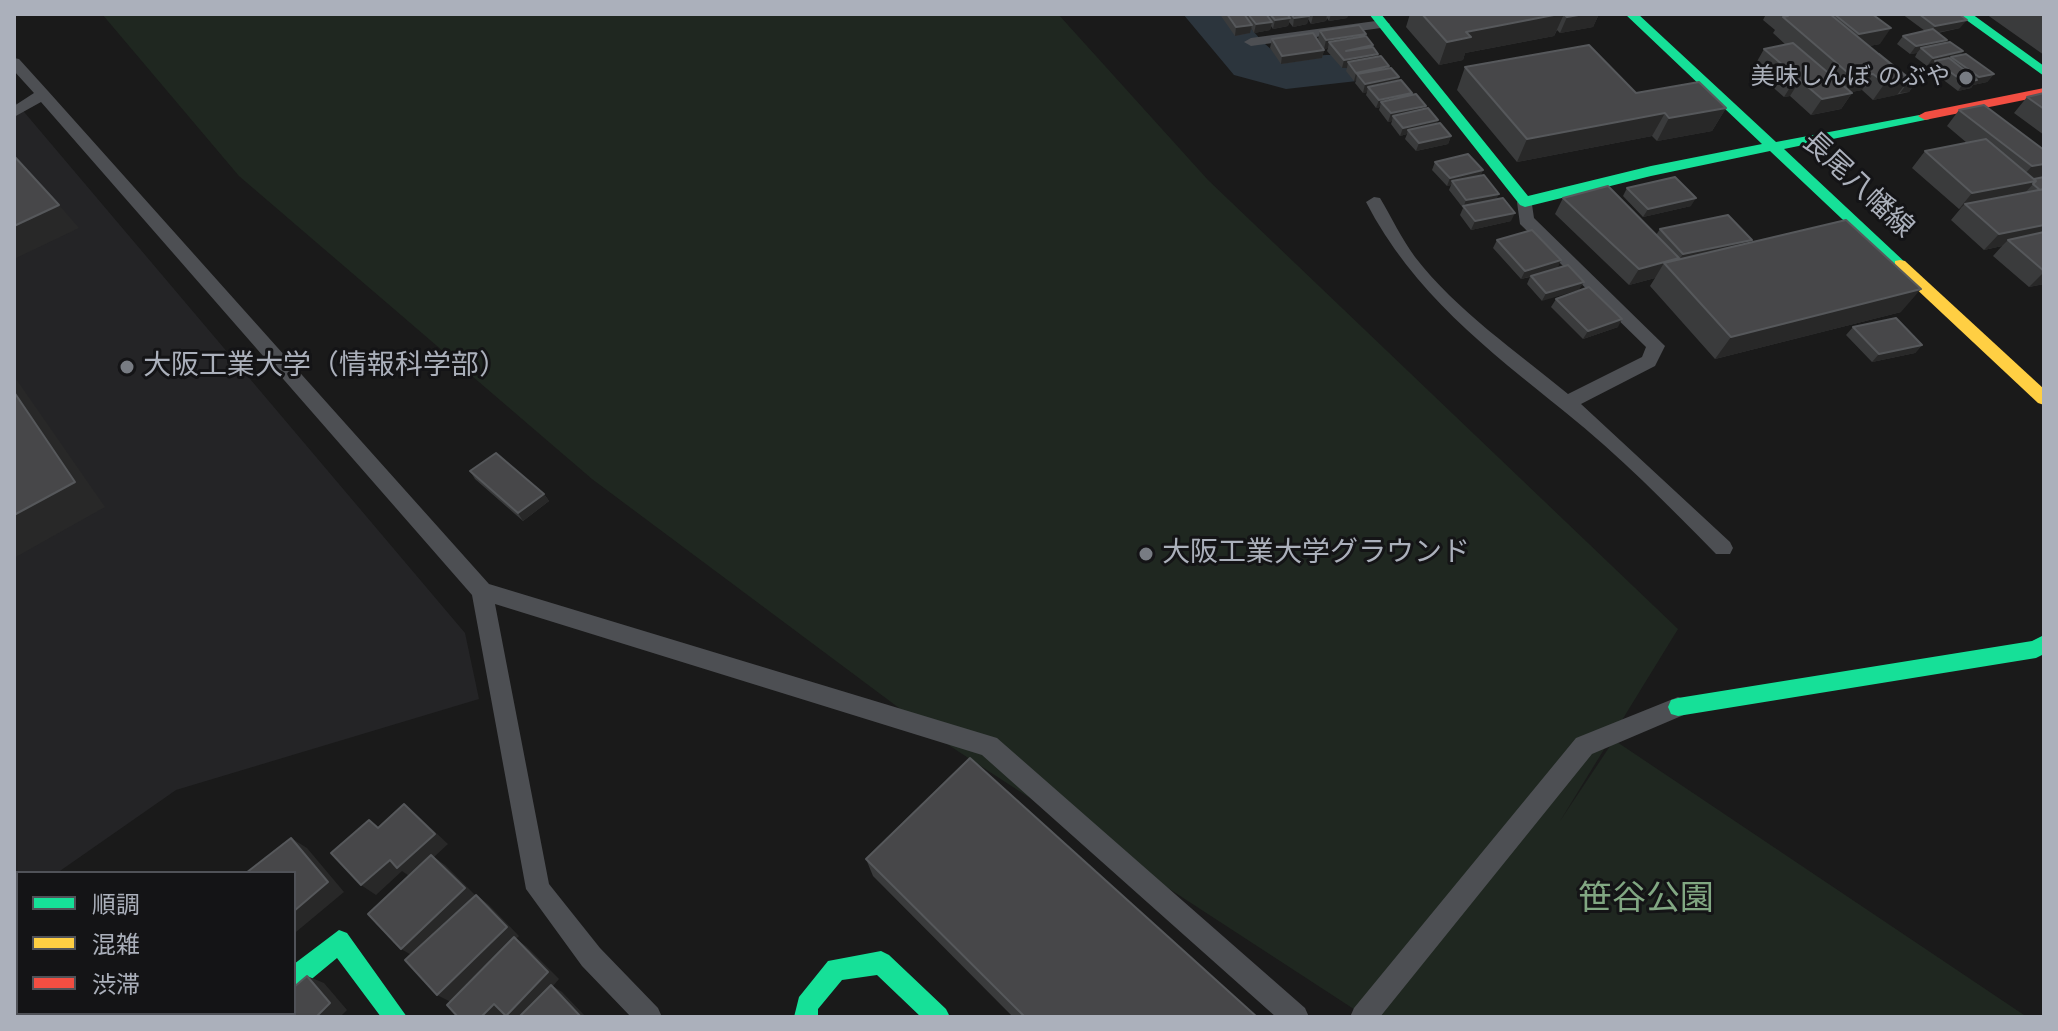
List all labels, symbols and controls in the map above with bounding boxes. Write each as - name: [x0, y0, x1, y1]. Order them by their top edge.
- place label: 美味しんぼ のぶや: [1751, 64, 1950, 92]
- marker: 美味しんぼ のぶや: [1957, 69, 1975, 87]
- street label: 長尾八幡線: [1794, 126, 1920, 246]
- place label: 大阪工業大学（情報科学部）: [143, 350, 507, 384]
- marker: 大阪工業大学（情報科学部）: [118, 358, 136, 376]
- place label: 大阪工業大学グラウンド: [1162, 537, 1470, 571]
- marker: 大阪工業大学グラウンド: [1137, 545, 1155, 563]
- legend: [16, 871, 296, 1015]
- park label: 笹谷公園: [1578, 881, 1714, 921]
- text: 順調: [92, 887, 140, 922]
- text: 混雑: [92, 927, 140, 962]
- text: 渋滞: [92, 967, 140, 1002]

